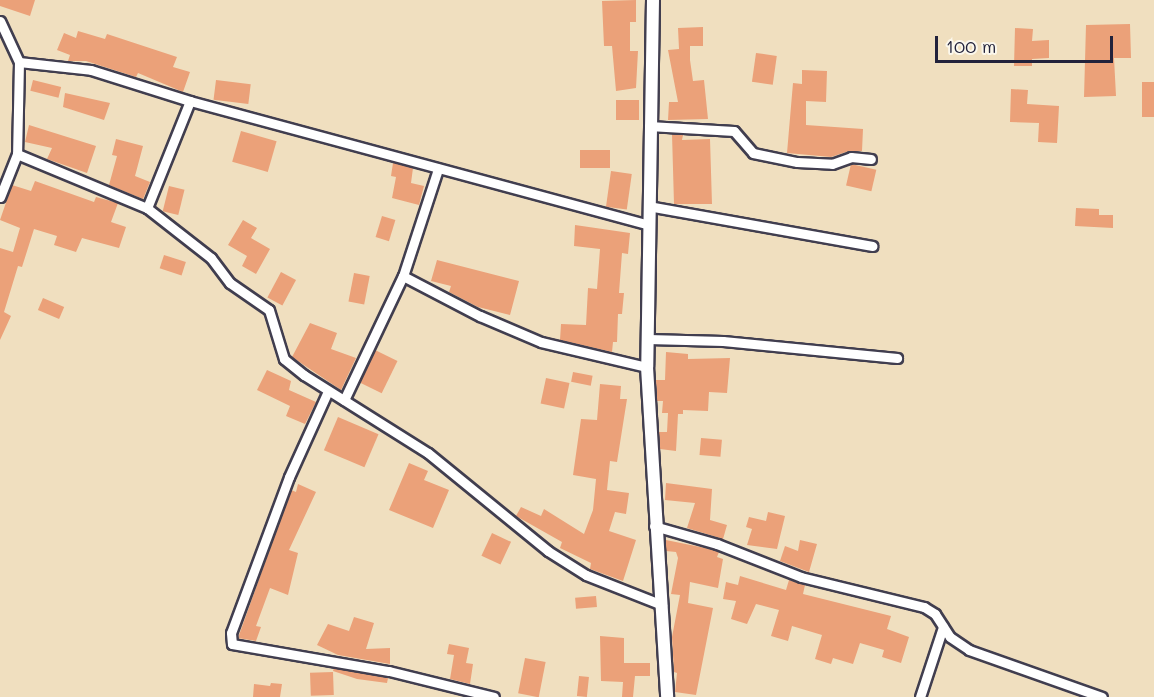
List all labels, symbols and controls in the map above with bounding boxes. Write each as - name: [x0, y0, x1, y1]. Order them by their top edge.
- scale bar: [938, 24, 1116, 62]
- text: 100 m: [946, 34, 996, 58]

